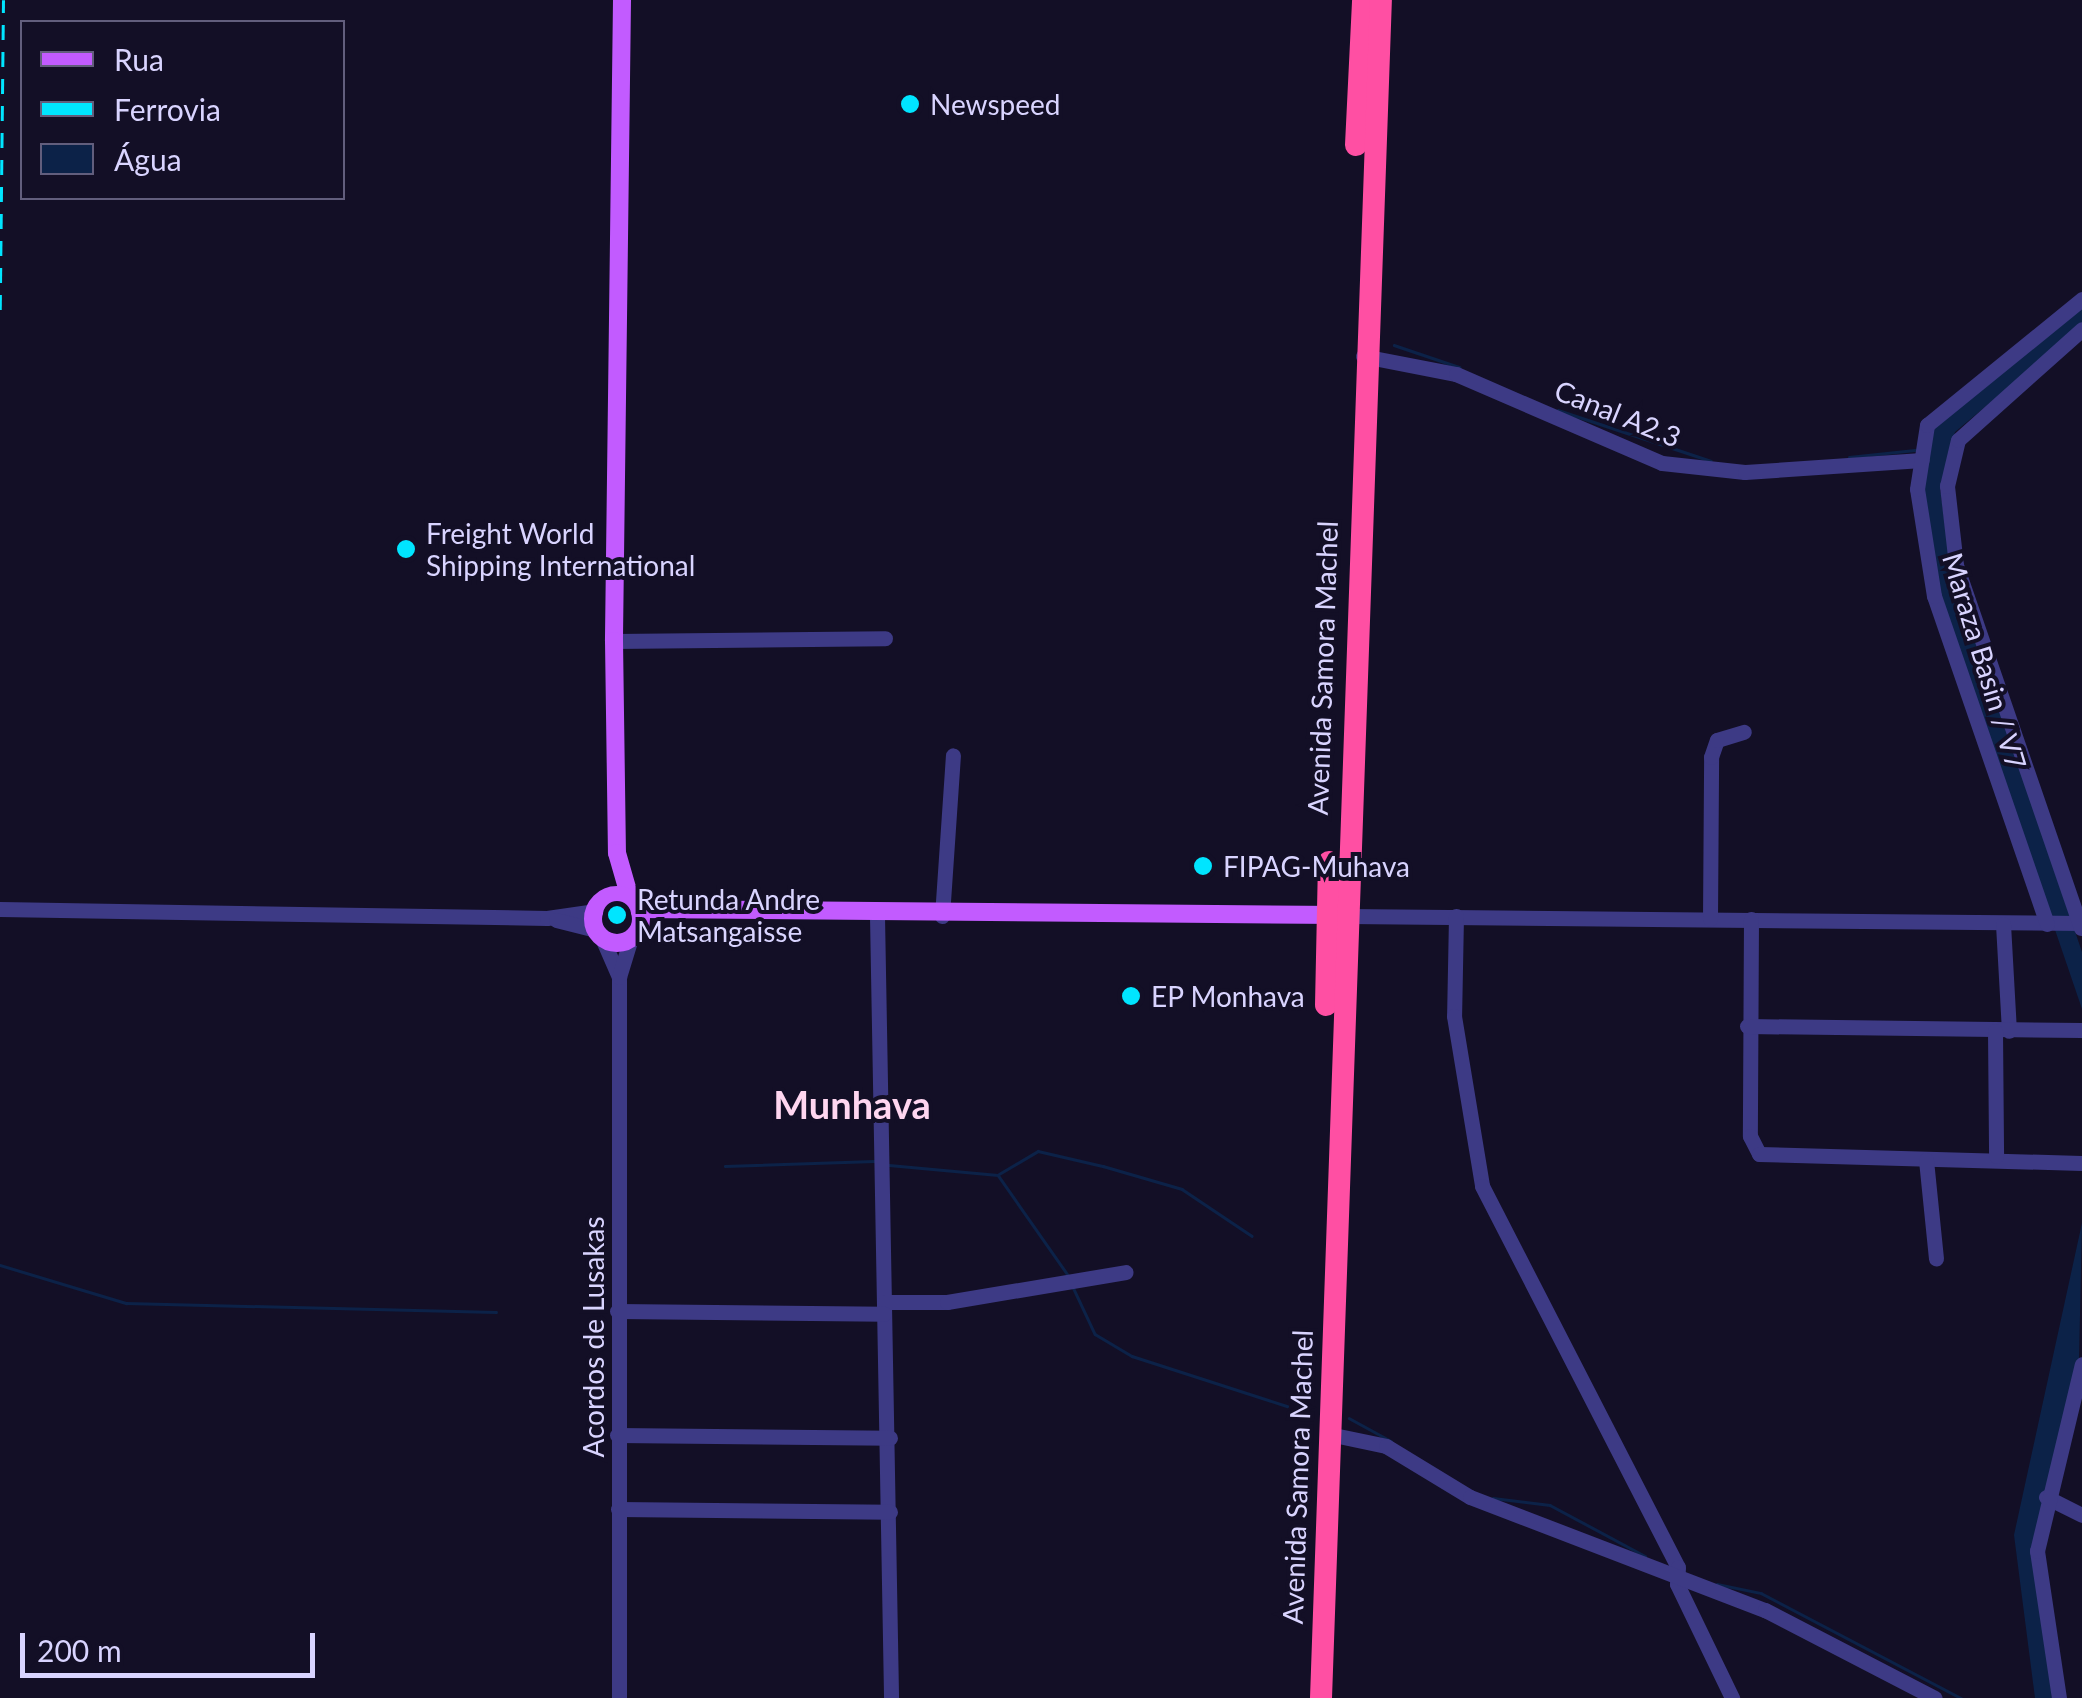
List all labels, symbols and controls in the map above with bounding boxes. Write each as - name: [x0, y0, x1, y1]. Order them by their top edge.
- legend: [20, 20, 345, 200]
- text: Rua: [114, 41, 164, 77]
- place label: Newspeed: [930, 87, 1061, 121]
- text: Ferrovia: [114, 91, 221, 127]
- marker: Newspeed: [899, 93, 921, 115]
- text: Água: [114, 141, 182, 177]
- street label: Canal A2.3: [1550, 372, 1686, 454]
- place label: Freight World Shipping International: [426, 516, 695, 582]
- street label: Avenida Samora Machel: [1300, 520, 1344, 816]
- marker: Freight World Shipping International: [395, 538, 417, 560]
- street label: Maraza Basin / V7: [1936, 548, 2034, 774]
- place label: FIPAG-Muhava: [1223, 849, 1410, 883]
- marker: FIPAG-Muhava: [1192, 855, 1214, 877]
- place label: Retunda Andre Matsangaisse: [637, 882, 821, 948]
- marker: Retunda Andre Matsangaisse: [606, 904, 628, 926]
- place label: EP Monhava: [1151, 979, 1306, 1013]
- marker: EP Monhava: [1120, 985, 1142, 1007]
- district label: Munhava: [773, 1082, 931, 1128]
- street label: Acordos de Lusakas: [576, 1216, 610, 1458]
- street label: Avenida Samora Machel: [1275, 1329, 1319, 1625]
- scale bar: [25, 1613, 320, 1675]
- text: 200 m: [37, 1632, 122, 1668]

